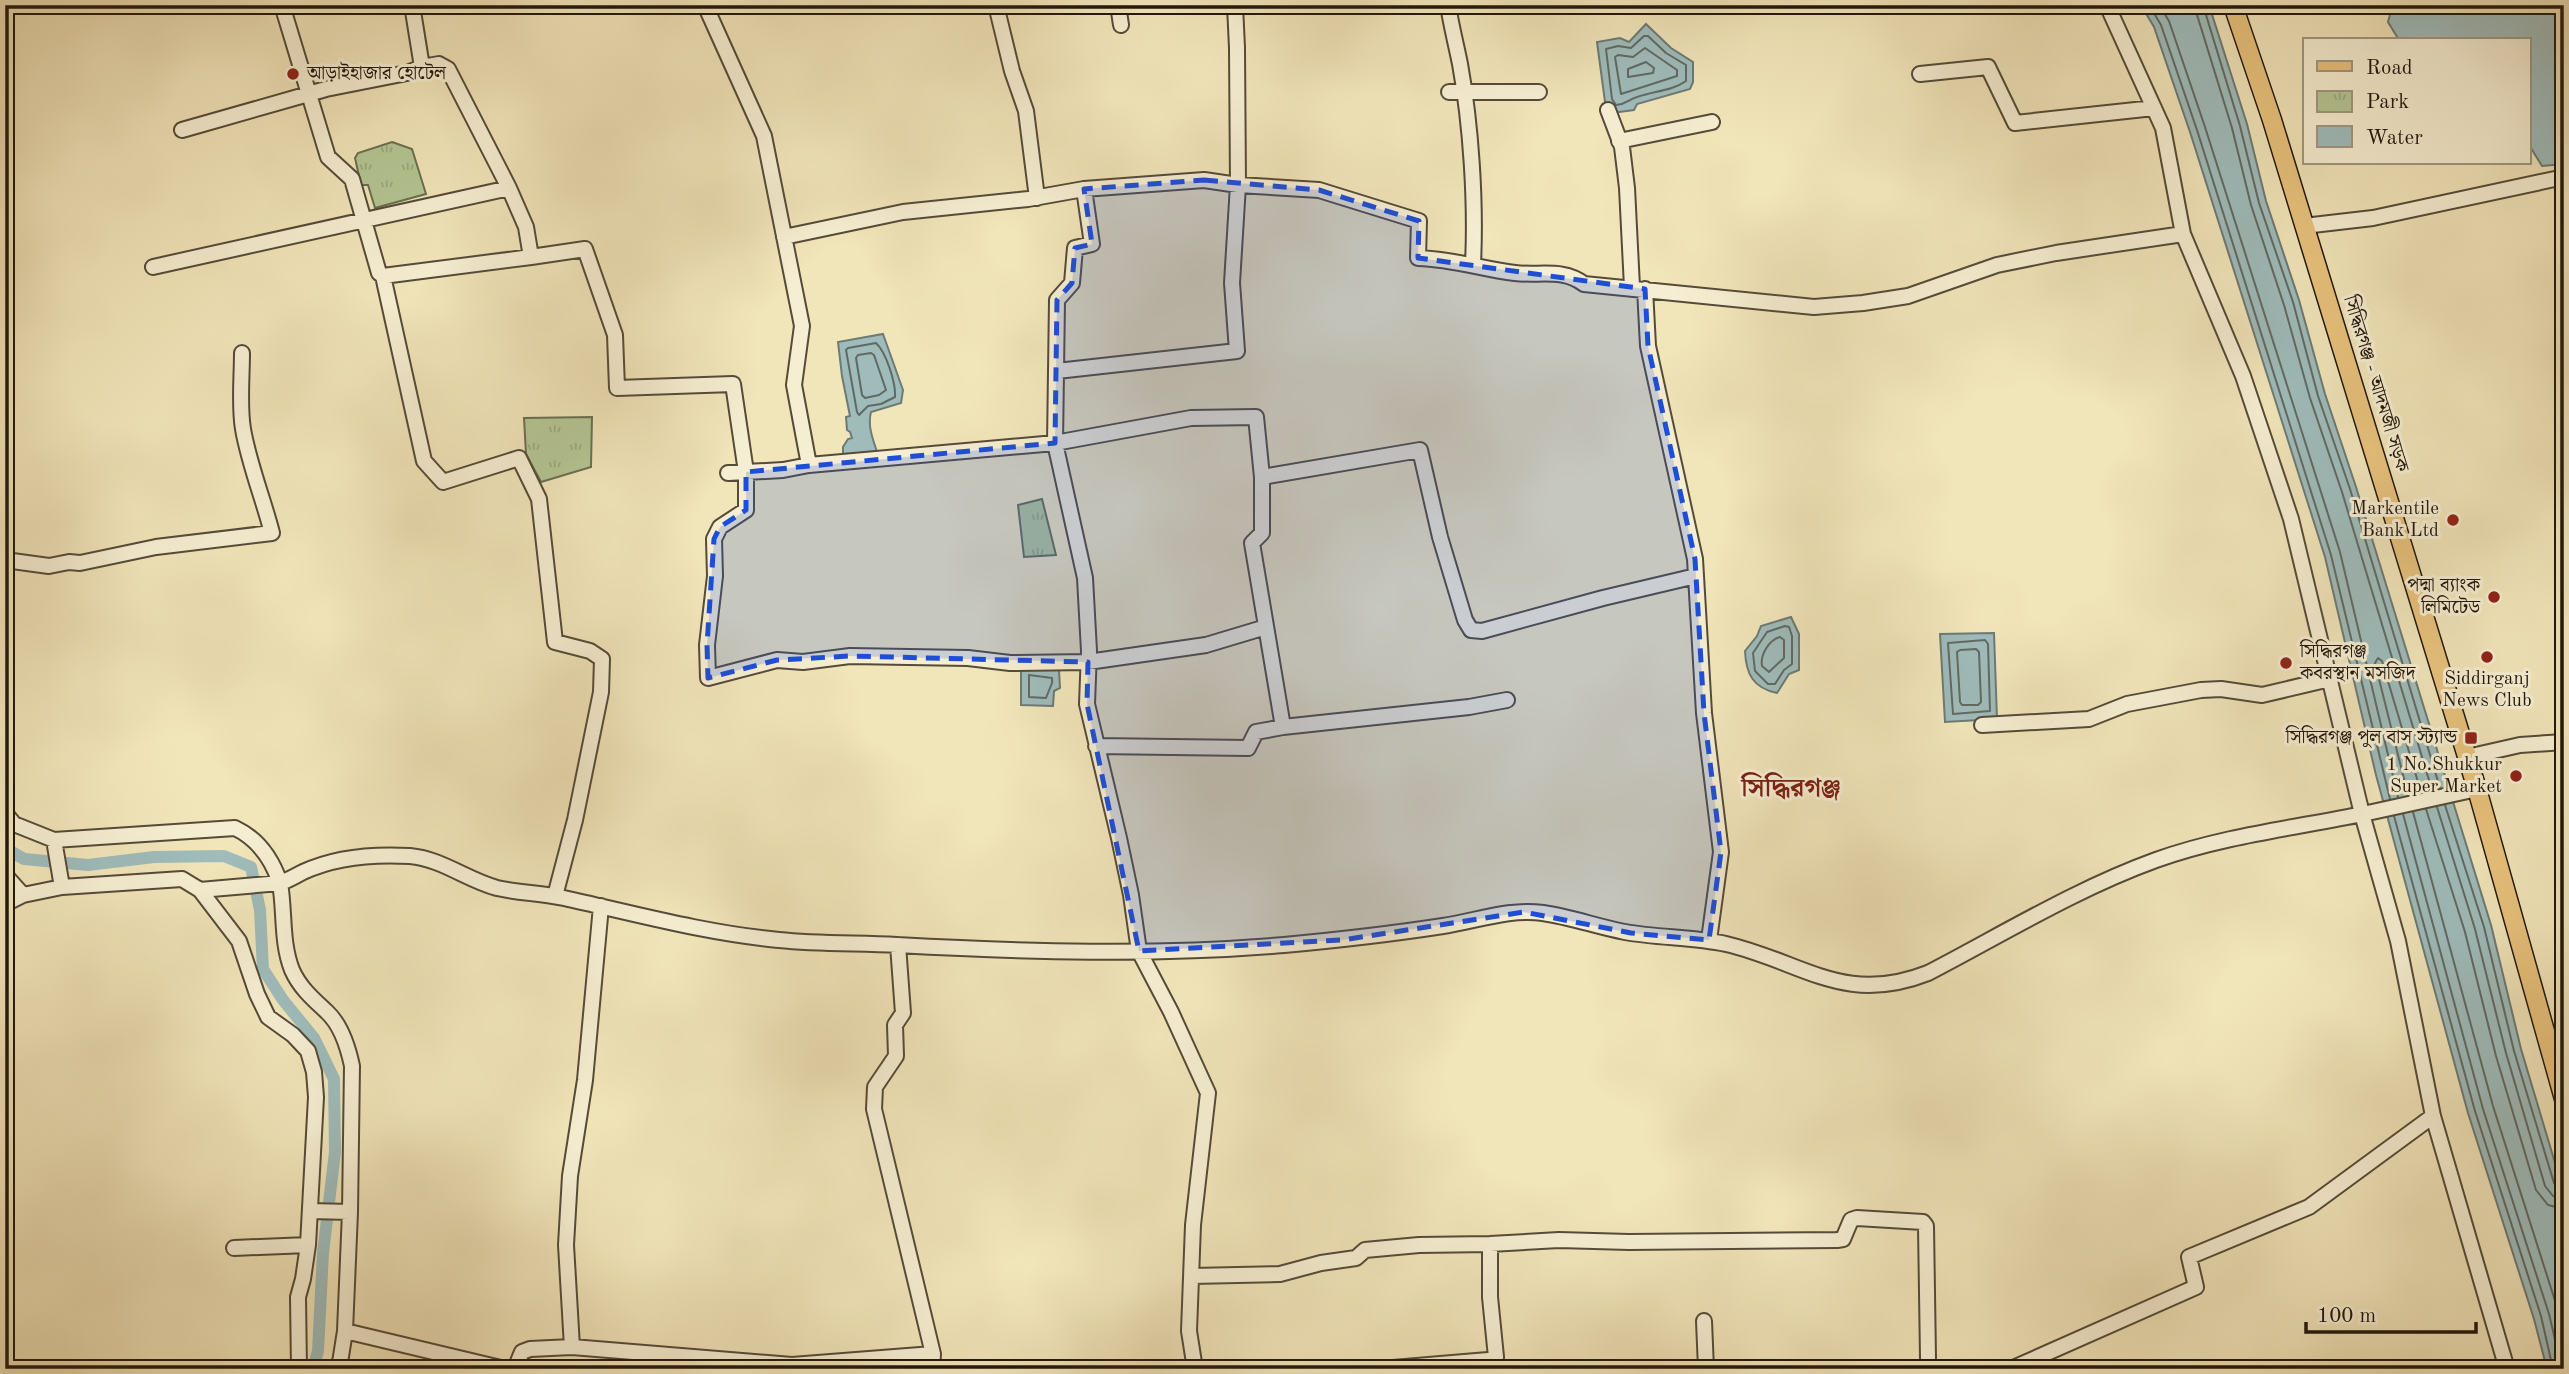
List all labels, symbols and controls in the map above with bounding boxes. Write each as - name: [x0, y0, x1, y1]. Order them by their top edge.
- legend: [2303, 38, 2530, 164]
- text: Road: [2366, 58, 2413, 79]
- place label: আড়াইহাজার হোটেল: [306, 61, 447, 84]
- marker: আড়াইহাজার হোটেল: [285, 66, 301, 82]
- text: Park: [2366, 92, 2409, 113]
- text: Water: [2366, 128, 2423, 149]
- street label: সিদ্ধিরগঞ্জ - আদমজী সড়ক: [2339, 292, 2415, 475]
- place label: Markentile Bank Ltd: [2351, 500, 2439, 541]
- marker: Markentile Bank Ltd: [2445, 512, 2461, 528]
- place label: পদ্মা ব্যাংক লিমিটেড: [2407, 577, 2481, 618]
- marker: পদ্মা ব্যাংক লিমিটেড: [2486, 589, 2502, 605]
- place label: সিদ্ধিরগঞ্জ কবরস্থান মসজিদ: [2299, 639, 2417, 684]
- marker: Siddirganj News Club: [2479, 649, 2495, 665]
- marker: সিদ্ধিরগঞ্জ কবরস্থান মসজিদ: [2278, 655, 2294, 671]
- place label: Siddirganj News Club: [2442, 670, 2532, 711]
- place label: সিদ্ধিরগঞ্জ পুল বাস স্ট্যান্ড: [2285, 725, 2458, 748]
- marker: সিদ্ধিরগঞ্জ পুল বাস স্ট্যান্ড: [2463, 730, 2479, 746]
- place label: 1 No.Shukkur Super Market: [2386, 756, 2502, 797]
- marker: 1 No.Shukkur Super Market: [2508, 768, 2524, 784]
- district label: সিদ্ধিরগঞ্জ: [1740, 772, 1841, 802]
- scale bar: [2306, 1290, 2476, 1334]
- text: 100 m: [2317, 1306, 2376, 1327]

